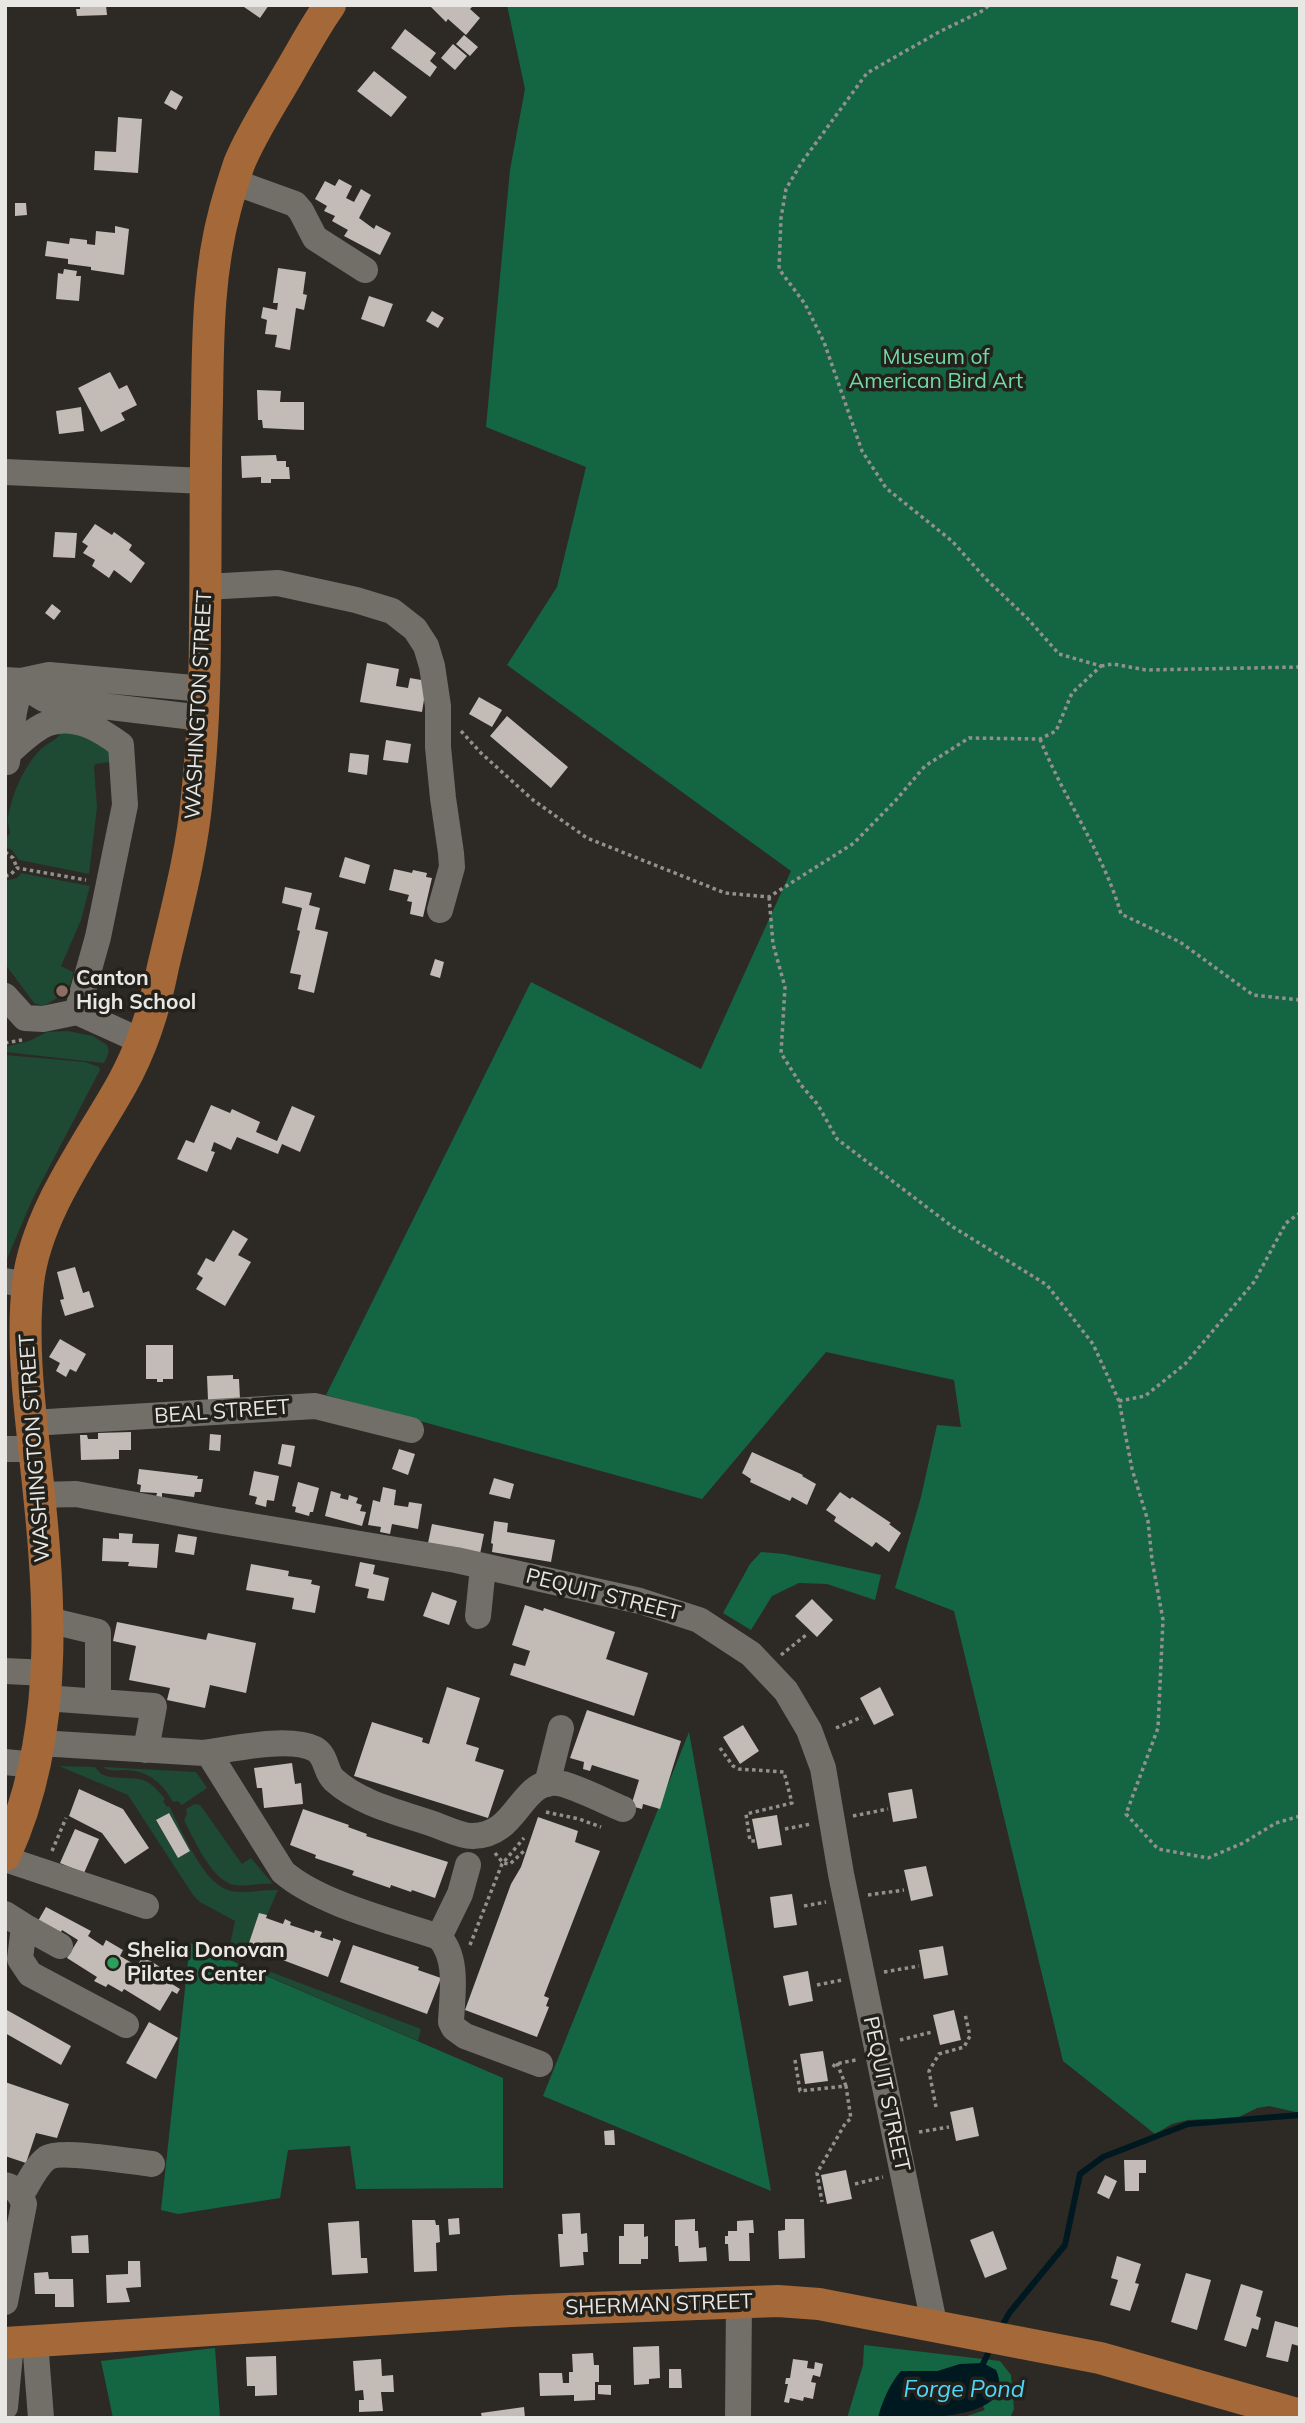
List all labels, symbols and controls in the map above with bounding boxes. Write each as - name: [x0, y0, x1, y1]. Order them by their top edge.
- park label: Museum of American Bird Art: [849, 345, 1023, 395]
- street label: WASHINGTON STREET: [180, 590, 218, 820]
- place label: Canton High School: [76, 966, 196, 1016]
- marker: Canton High School: [54, 983, 70, 999]
- street label: WASHINGTON STREET: [14, 1333, 56, 1563]
- street label: BEAL STREET: [153, 1395, 291, 1429]
- street label: PEQUIT STREET: [523, 1564, 683, 1626]
- place label: Shelia Donovan Pilates Center: [127, 1938, 285, 1988]
- marker: Shelia Donovan Pilates Center: [105, 1955, 121, 1971]
- street label: PEQUIT STREET: [857, 2014, 915, 2174]
- street label: SHERMAN STREET: [565, 2289, 753, 2321]
- water label: Forge Pond: [903, 2376, 1025, 2404]

